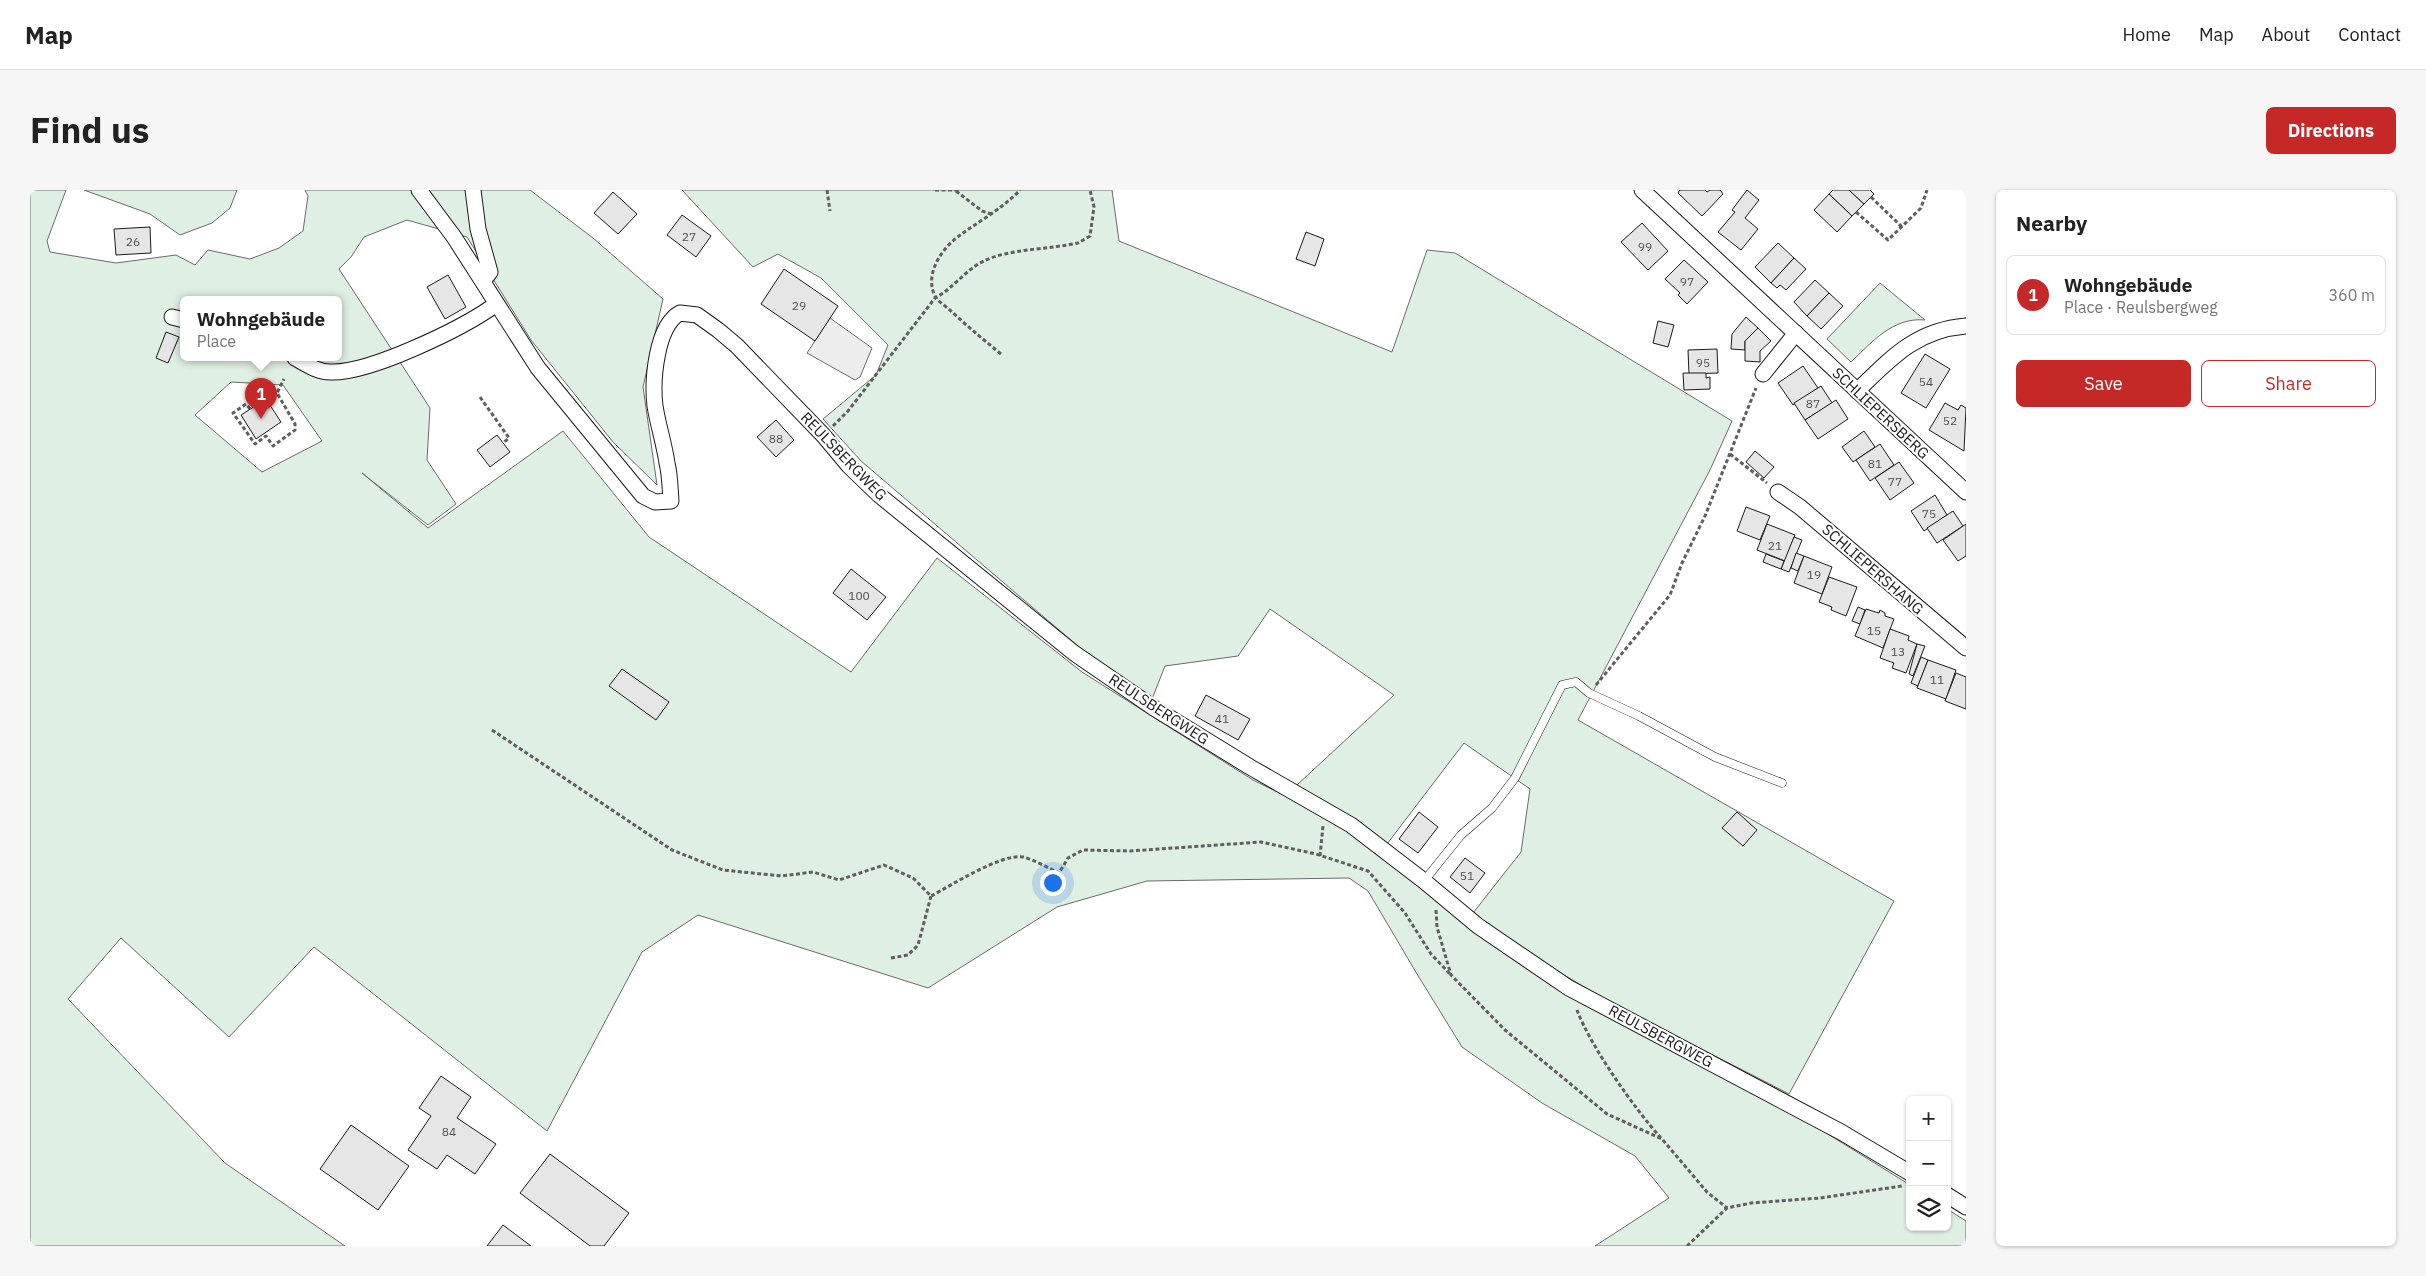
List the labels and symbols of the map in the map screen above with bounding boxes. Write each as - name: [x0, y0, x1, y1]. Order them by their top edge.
- house number: 27: [682, 229, 696, 244]
- house number: 26: [126, 234, 140, 249]
- house number: 99: [1638, 239, 1652, 254]
- house number: 97: [1680, 274, 1694, 289]
- house number: 29: [792, 298, 806, 313]
- house number: 95: [1696, 355, 1710, 370]
- street label: SCHLIEPERSBERG: [1829, 363, 1933, 463]
- house number: 54: [1919, 374, 1933, 389]
- pin: 1: [245, 378, 277, 419]
- house number: 87: [1806, 396, 1820, 411]
- street label: REULSBERGWEG: [797, 408, 891, 504]
- house number: 52: [1943, 413, 1957, 428]
- house number: 88: [769, 431, 783, 446]
- house number: 81: [1868, 456, 1882, 471]
- house number: 77: [1888, 474, 1902, 489]
- house number: 75: [1922, 506, 1936, 521]
- street label: SCHLIEPERSHANG: [1818, 520, 1928, 618]
- house number: 21: [1768, 538, 1782, 553]
- house number: 19: [1807, 567, 1821, 582]
- house number: 100: [848, 588, 870, 603]
- house number: 15: [1867, 623, 1881, 638]
- house number: 13: [1891, 644, 1905, 659]
- street label: REULSBERGWEG: [1105, 670, 1213, 748]
- house number: 11: [1930, 672, 1944, 687]
- house number: 41: [1215, 711, 1229, 726]
- house number: 51: [1460, 868, 1474, 883]
- your location: [1040, 870, 1066, 896]
- street label: REULSBERGWEG: [1605, 1000, 1717, 1072]
- house number: 84: [442, 1124, 456, 1139]

